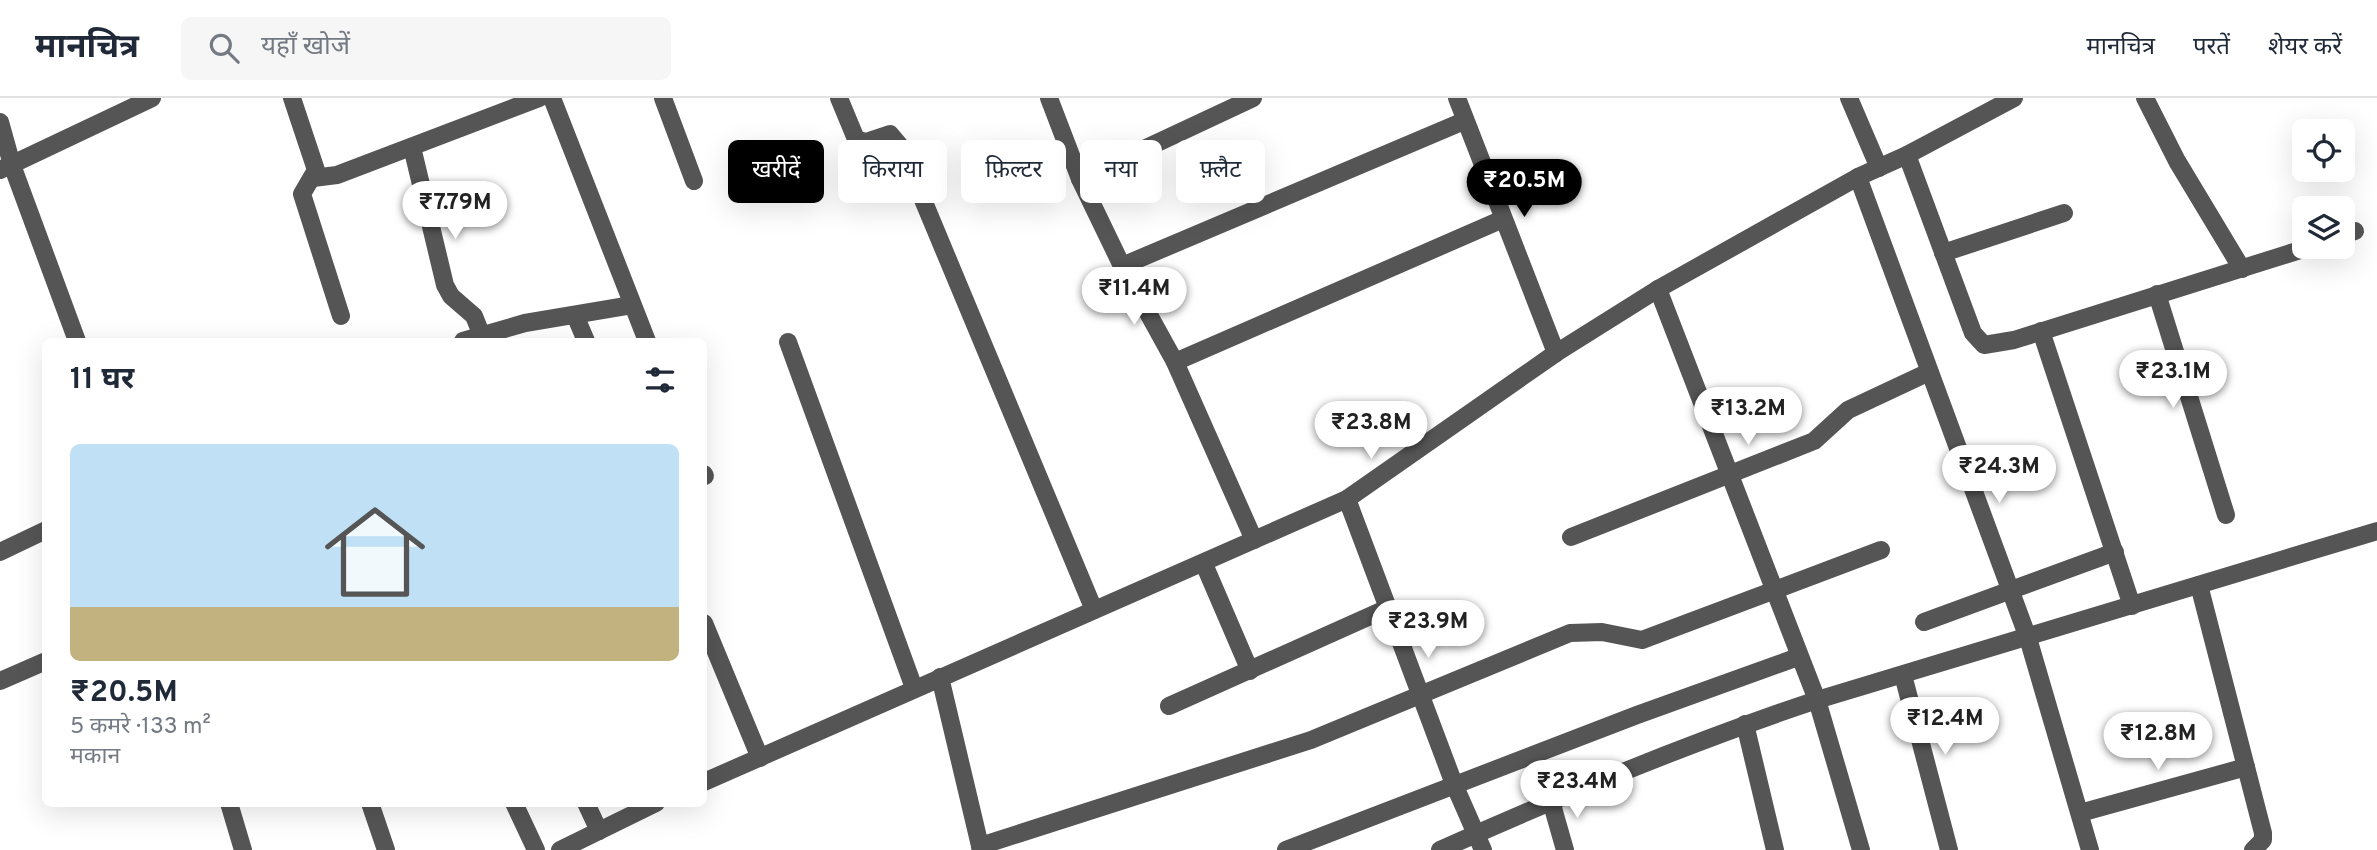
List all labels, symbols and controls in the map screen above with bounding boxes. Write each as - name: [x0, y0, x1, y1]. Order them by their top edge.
- search box: [181, 17, 671, 80]
- text: मानचित्र: [35, 28, 139, 70]
- icon: search: [205, 29, 243, 67]
- text: यहाँ खोजें: [261, 31, 350, 64]
- text: मानचित्र: [2086, 33, 2155, 63]
- text: परतें: [2193, 33, 2230, 63]
- text: शेयर करें: [2268, 33, 2342, 63]
- map controls: [2292, 119, 2355, 259]
- button: locate: [2292, 119, 2355, 182]
- chip: खरीदें: [728, 140, 824, 203]
- chip: किराया: [838, 140, 947, 203]
- chip: फ़िल्टर: [961, 140, 1066, 203]
- chip: नया: [1080, 140, 1162, 203]
- chip: फ़्लैट: [1176, 140, 1265, 203]
- pin: ₹20.5M: [1467, 159, 1581, 219]
- text: ₹20.5M: [1483, 167, 1565, 196]
- pin: ₹7.79M: [398, 181, 512, 241]
- text: ₹7.79M: [418, 189, 492, 218]
- button: layers: [2292, 196, 2355, 259]
- pin: ₹11.4M: [1077, 268, 1191, 327]
- text: ₹11.4M: [1098, 275, 1170, 304]
- pin: ₹23.1M: [2116, 350, 2230, 410]
- text: ₹23.1M: [2135, 358, 2211, 387]
- icon: filters: [641, 361, 679, 399]
- text: 11 घर: [70, 362, 134, 399]
- pin: ₹13.2M: [1691, 388, 1805, 447]
- text: ₹13.2M: [1710, 395, 1786, 424]
- pin: ₹23.8M: [1314, 402, 1428, 461]
- text: ₹23.8M: [1330, 409, 1412, 438]
- pin: ₹24.3M: [1942, 446, 2056, 505]
- text: ₹24.3M: [1958, 453, 2040, 482]
- icon: home: [312, 489, 438, 615]
- pin: ₹23.9M: [1371, 601, 1485, 660]
- text: ₹23.9M: [1388, 608, 1468, 637]
- text: ₹20.5M: [70, 675, 178, 712]
- pin: ₹12.4M: [1888, 698, 2002, 757]
- text: ₹12.4M: [1906, 705, 1984, 734]
- pin: ₹12.8M: [2101, 712, 2215, 772]
- text: 5 कमरे · 133 m²: [70, 713, 211, 742]
- text: ₹12.8M: [2120, 720, 2196, 749]
- text: मकान: [70, 743, 120, 772]
- pin: ₹23.4M: [1520, 760, 1634, 820]
- text: ₹23.4M: [1536, 768, 1618, 797]

